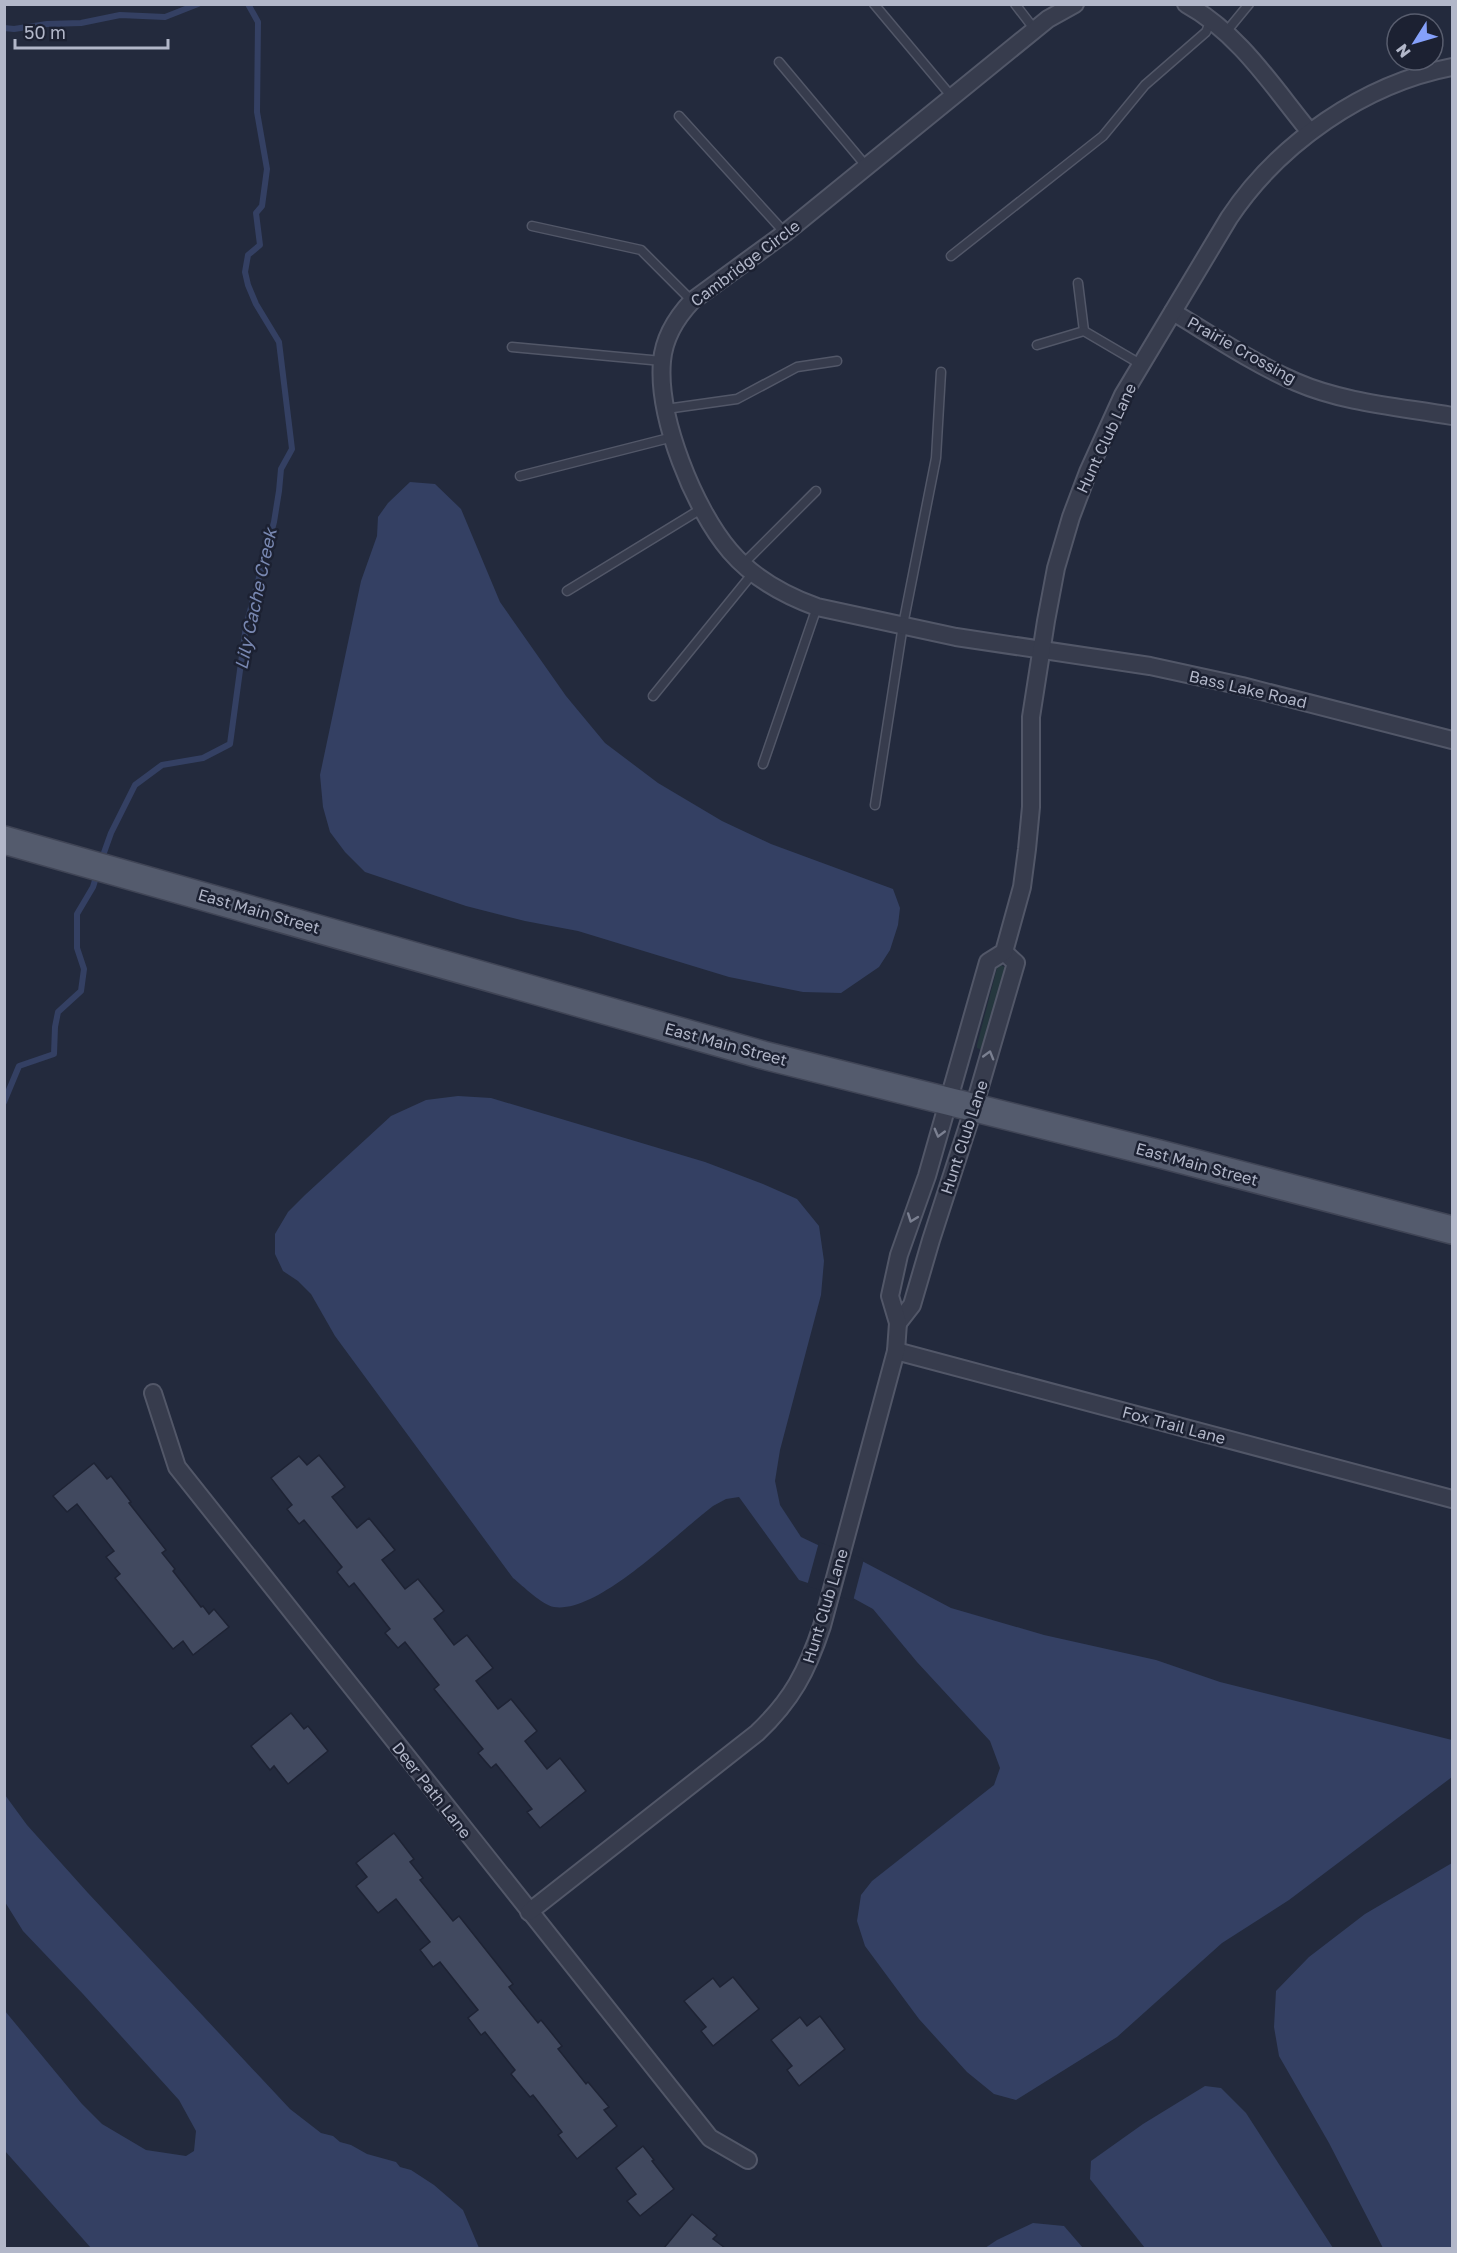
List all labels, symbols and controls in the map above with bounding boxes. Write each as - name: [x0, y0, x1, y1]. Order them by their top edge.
- scale bar: [15, 12, 168, 50]
- north arrow: [1385, 12, 1445, 72]
- text: 50 m: [24, 21, 66, 43]
- text: N: [1391, 40, 1415, 62]
- street label: Cambridge Circle: [686, 215, 804, 311]
- street label: Prairie Crossing: [1184, 312, 1300, 388]
- street label: Hunt Club Lane: [1072, 380, 1140, 496]
- water label: Lily Cache Creek: [229, 525, 281, 671]
- street label: Bass Lake Road: [1187, 666, 1309, 712]
- street label: East Main Street: [196, 884, 322, 938]
- street label: East Main Street: [663, 1018, 789, 1070]
- one-way arrow: [982, 1050, 994, 1061]
- street label: Hunt Club Lane: [936, 1077, 992, 1197]
- one-way arrow: [933, 1128, 946, 1138]
- street label: East Main Street: [1134, 1138, 1260, 1190]
- one-way arrow: [907, 1212, 920, 1223]
- street label: Fox Trail Lane: [1120, 1402, 1228, 1448]
- street label: Hunt Club Lane: [798, 1546, 852, 1666]
- street label: Deer Path Lane: [388, 1738, 476, 1842]

